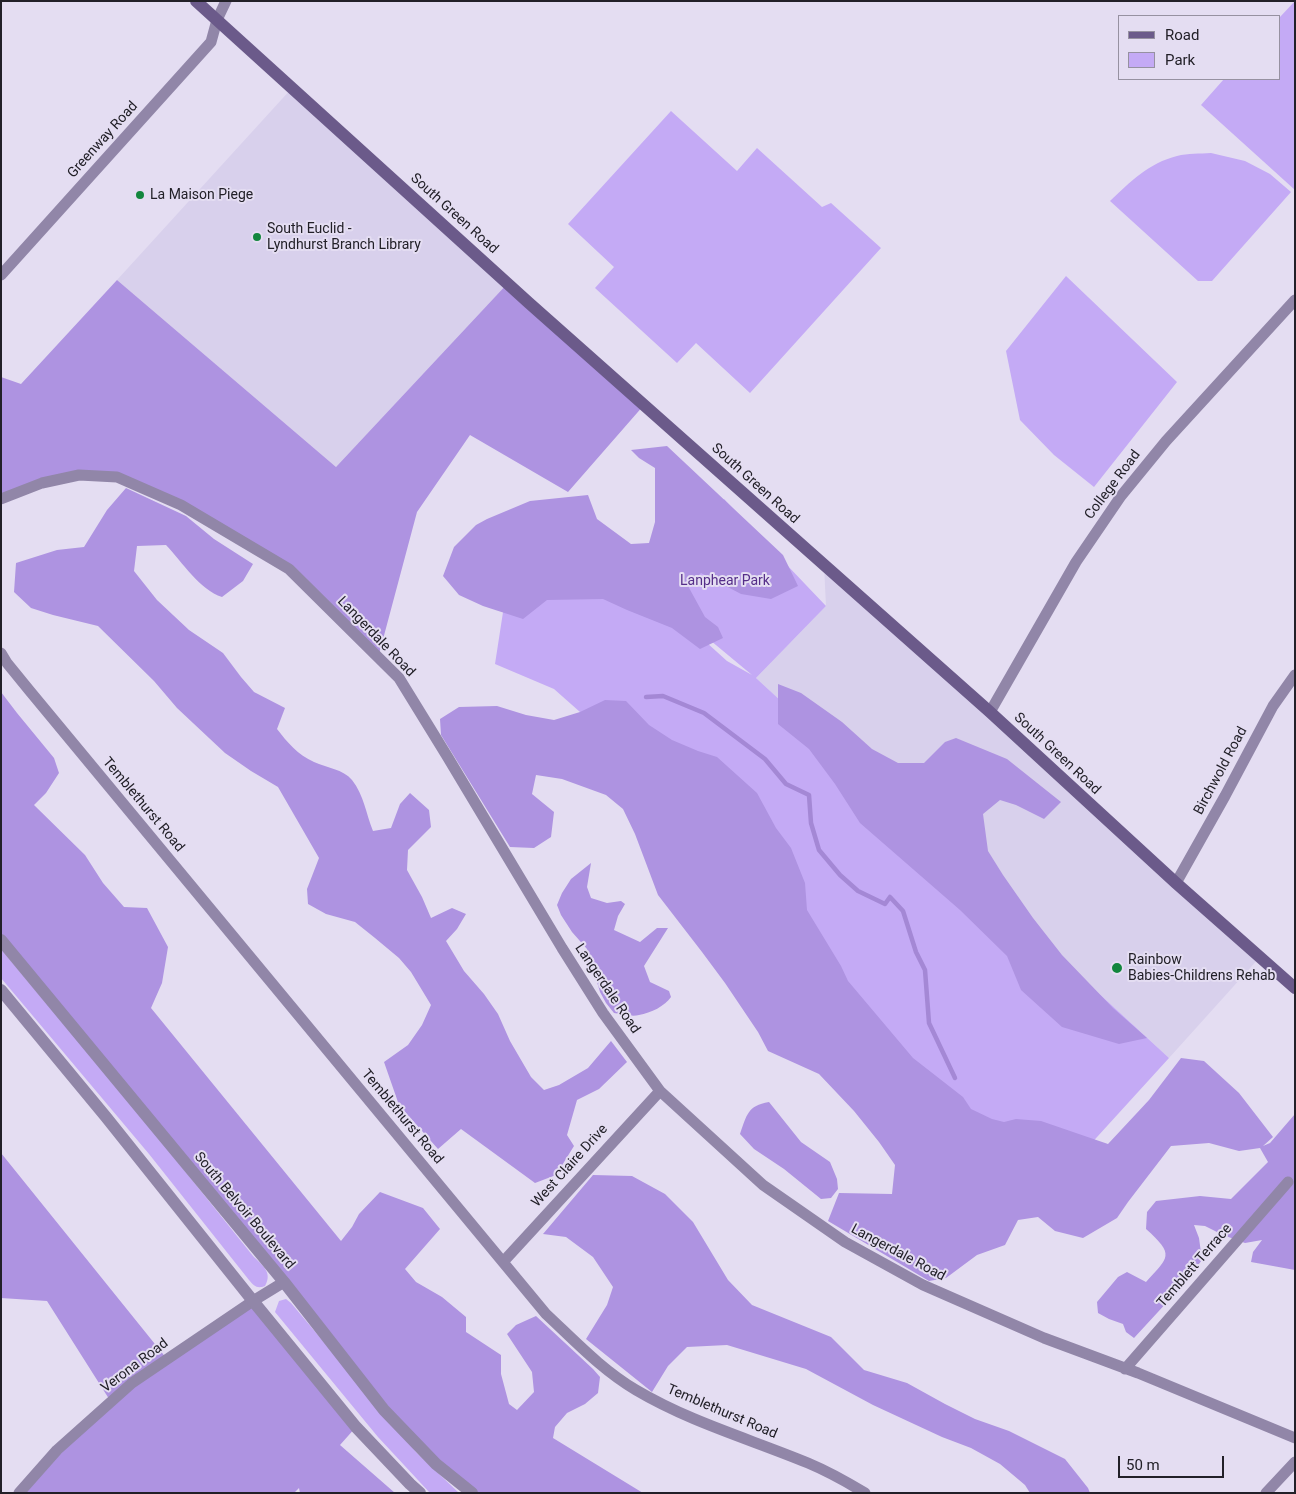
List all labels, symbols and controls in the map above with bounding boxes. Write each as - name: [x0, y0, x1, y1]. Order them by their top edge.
- legend: [1118, 15, 1281, 80]
- text: Road: [1165, 26, 1199, 44]
- text: Park: [1165, 51, 1195, 69]
- street label: Greenway Road: [64, 98, 142, 182]
- street label: South Green Road: [407, 170, 501, 258]
- place label: La Maison Piege: [150, 187, 253, 203]
- marker: La Maison Piege: [134, 189, 146, 201]
- place label: South Euclid - Lyndhurst Branch Library: [267, 221, 421, 253]
- marker: South Euclid - Lyndhurst Branch Library: [251, 231, 263, 243]
- street label: South Green Road: [708, 440, 802, 528]
- street label: College Road: [1082, 447, 1144, 523]
- park label: Lanphear Park: [680, 573, 770, 589]
- street label: Langerdale Road: [334, 594, 418, 680]
- street label: South Green Road: [1010, 710, 1104, 798]
- street label: Birchwold Road: [1191, 724, 1251, 818]
- street label: Temblethurst Road: [99, 754, 187, 856]
- street label: Langerdale Road: [571, 941, 643, 1037]
- place label: Rainbow Babies-Childrens Rehab: [1128, 952, 1275, 984]
- marker: Rainbow Babies-Childrens Rehab: [1110, 961, 1124, 975]
- street label: Temblethurst Road: [358, 1066, 446, 1168]
- street label: West Claire Drive: [528, 1121, 612, 1211]
- street label: South Belvoir Boulevard: [190, 1149, 298, 1273]
- street label: Langerdale Road: [848, 1221, 948, 1285]
- street label: Temblett Terrace: [1154, 1221, 1236, 1311]
- street label: Verona Road: [98, 1335, 172, 1397]
- street label: Temblethurst Road: [664, 1381, 780, 1443]
- scale bar: [1121, 1446, 1227, 1478]
- text: 50 m: [1126, 1456, 1160, 1474]

